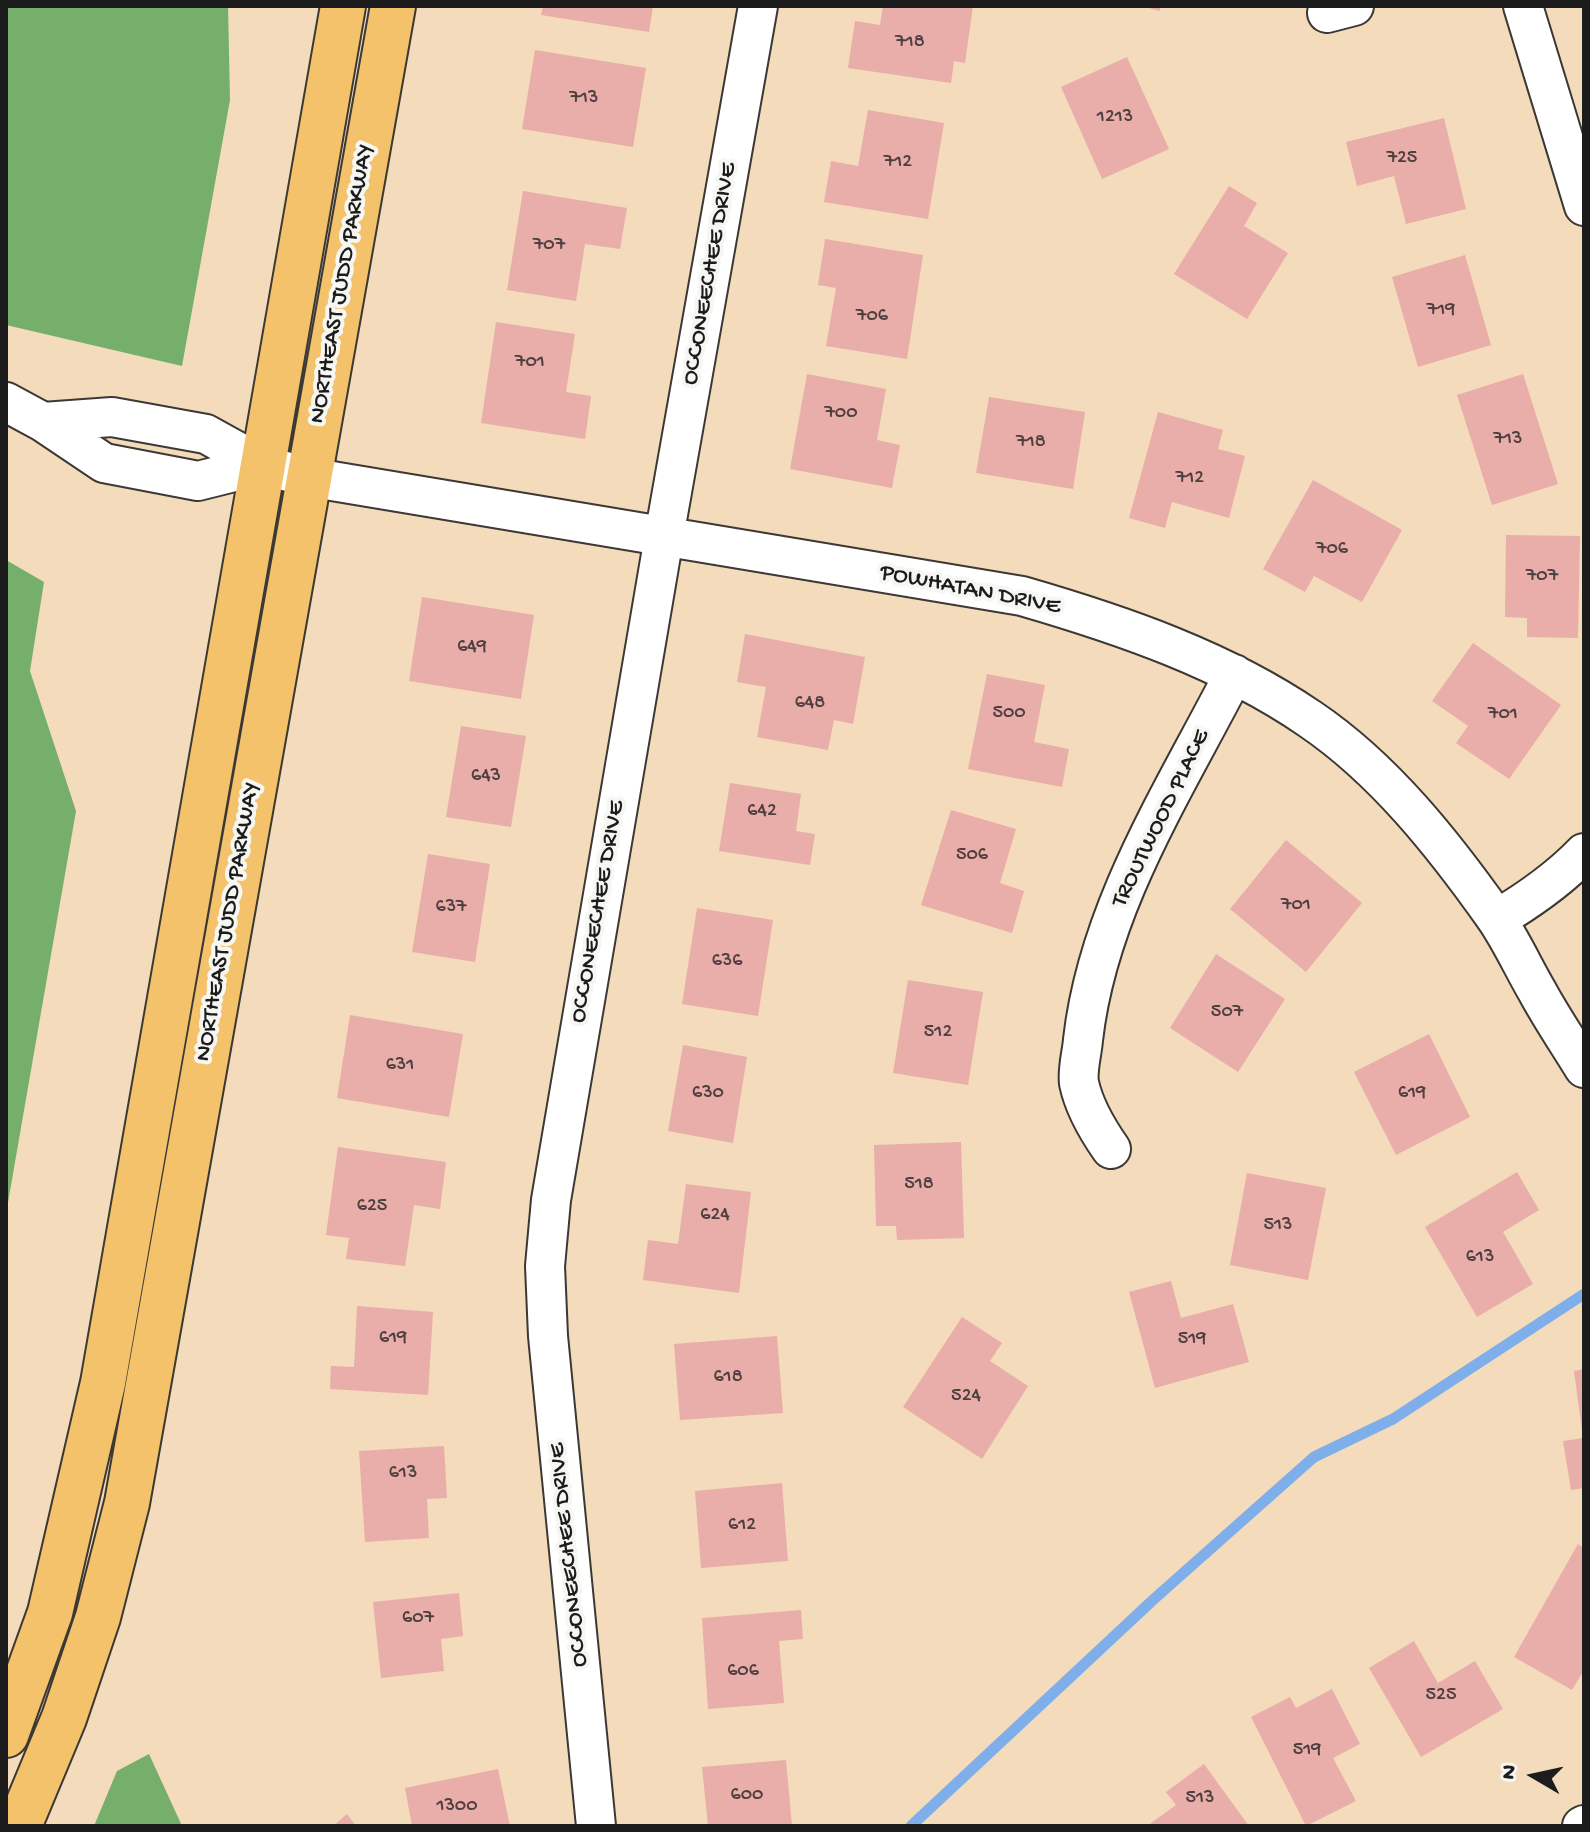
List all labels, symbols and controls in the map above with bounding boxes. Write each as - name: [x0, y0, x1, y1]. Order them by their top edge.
- house number: 718: [895, 31, 925, 55]
- house number: 713: [570, 87, 598, 111]
- house number: 1213: [1097, 106, 1133, 130]
- street label: NORTHEAST JUDD PARKWAY: [304, 142, 382, 426]
- house number: 725: [1387, 147, 1417, 171]
- house number: 712: [884, 151, 912, 175]
- street label: OCCONEECHEE DRIVE: [677, 161, 745, 387]
- house number: 707: [533, 234, 565, 258]
- house number: 719: [1427, 299, 1455, 323]
- house number: 706: [856, 305, 888, 329]
- house number: 701: [515, 351, 545, 375]
- house number: 700: [824, 402, 858, 426]
- house number: 713: [1494, 428, 1522, 452]
- house number: 718: [1016, 431, 1046, 455]
- house number: 712: [1176, 467, 1204, 491]
- house number: 706: [1316, 538, 1348, 562]
- street label: POWHATAN DRIVE: [877, 559, 1063, 623]
- house number: 707: [1526, 565, 1558, 589]
- house number: 649: [457, 636, 487, 660]
- house number: 648: [795, 692, 825, 716]
- house number: 500: [992, 702, 1026, 726]
- house number: 701: [1488, 703, 1518, 727]
- street label: TROUTWOOD PLACE: [1107, 725, 1217, 913]
- house number: 643: [471, 765, 501, 789]
- street label: NORTHEAST JUDD PARKWAY: [190, 780, 268, 1064]
- street label: OCCONEECHEE DRIVE: [565, 799, 633, 1025]
- house number: 642: [747, 800, 777, 824]
- house number: 506: [956, 844, 988, 868]
- house number: 701: [1281, 894, 1311, 918]
- house number: 637: [436, 896, 466, 920]
- house number: 636: [712, 950, 742, 974]
- house number: 507: [1211, 1001, 1243, 1025]
- house number: 512: [924, 1021, 952, 1045]
- house number: 631: [386, 1054, 414, 1078]
- house number: 630: [692, 1082, 724, 1106]
- house number: 619: [1398, 1082, 1426, 1106]
- house number: 518: [904, 1173, 934, 1197]
- house number: 625: [357, 1195, 387, 1219]
- house number: 624: [700, 1204, 730, 1228]
- house number: 513: [1264, 1214, 1292, 1238]
- house number: 613: [1466, 1246, 1494, 1270]
- house number: 619: [379, 1327, 407, 1351]
- house number: 519: [1178, 1328, 1206, 1352]
- house number: 618: [713, 1366, 743, 1390]
- house number: 524: [951, 1385, 981, 1409]
- street label: OCCONEECHEE DRIVE: [544, 1442, 596, 1668]
- house number: 613: [389, 1462, 417, 1486]
- house number: 612: [728, 1514, 756, 1538]
- house number: 607: [402, 1607, 434, 1631]
- house number: 606: [727, 1660, 759, 1684]
- house number: 525: [1426, 1684, 1456, 1708]
- north arrow: [1494, 1736, 1574, 1816]
- house number: 519: [1293, 1739, 1321, 1763]
- text: N: [1496, 1763, 1524, 1781]
- house number: 600: [731, 1784, 763, 1808]
- house number: 513: [1186, 1787, 1214, 1811]
- house number: 1300: [436, 1795, 478, 1819]

